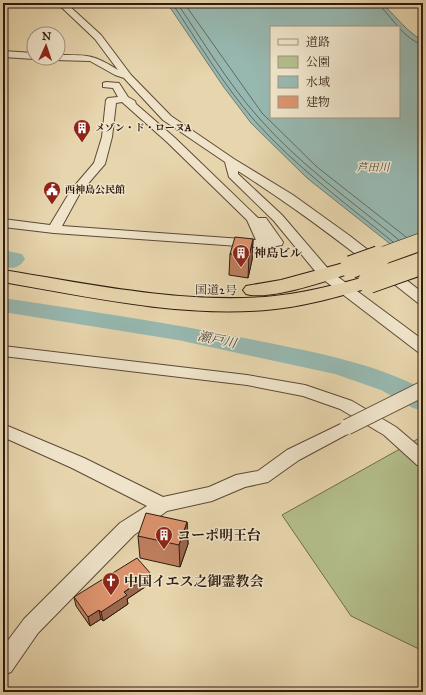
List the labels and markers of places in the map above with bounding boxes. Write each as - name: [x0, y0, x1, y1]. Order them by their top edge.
- building icon: メゾン・ド・ローヌA: [72, 118, 92, 143]
- place label: メゾン・ド・ローヌA: [95, 122, 192, 134]
- public building icon: 西神島公民館: [42, 180, 62, 205]
- place label: 西神島公民館: [65, 184, 125, 196]
- building icon: 神島ビル: [231, 243, 251, 268]
- place label: 神島ビル: [254, 246, 302, 260]
- building icon: コーポ明王台: [154, 525, 174, 550]
- place label: コーポ明王台: [177, 527, 261, 544]
- church icon: 中国イエス之御霊教会: [101, 571, 121, 596]
- place label: 中国イエス之御霊教会: [124, 573, 263, 590]

